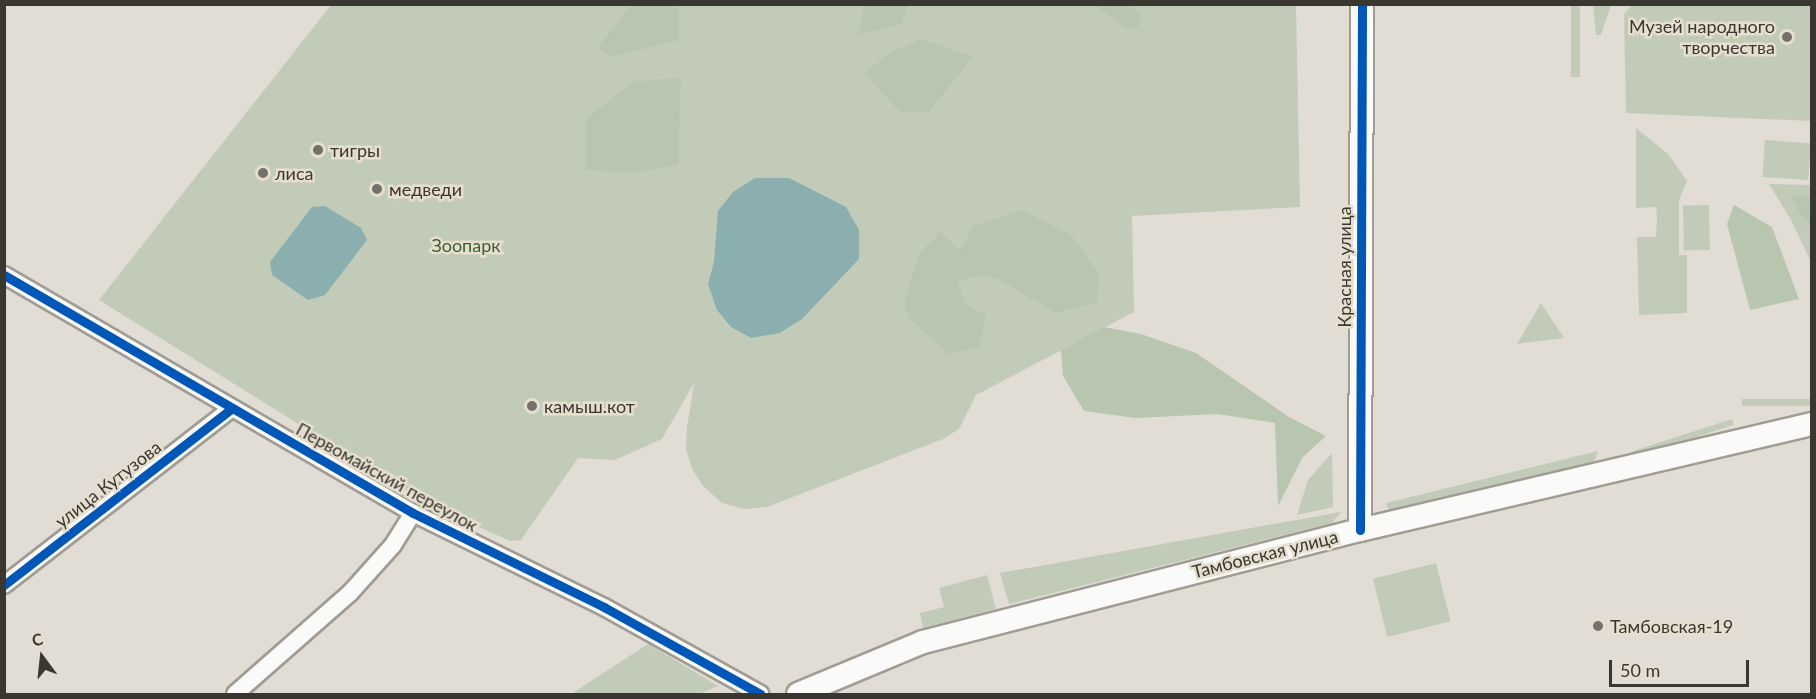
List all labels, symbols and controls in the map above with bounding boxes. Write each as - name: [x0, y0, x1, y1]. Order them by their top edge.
- place label: Музей народного творчества: [1629, 16, 1775, 58]
- marker: Музей народного творчества: [1780, 30, 1794, 44]
- place label: тигры: [330, 139, 380, 161]
- marker: тигры: [311, 143, 325, 157]
- place label: лиса: [275, 162, 313, 184]
- marker: лиса: [256, 166, 270, 180]
- place label: медведи: [389, 178, 462, 200]
- marker: медведи: [370, 182, 384, 196]
- street label: Красная улица: [1333, 206, 1355, 328]
- park label: Зоопарк: [431, 234, 501, 256]
- place label: камыш.кот: [544, 395, 635, 417]
- marker: камыш.кот: [525, 399, 539, 413]
- street label: Первомайский переулок: [292, 418, 482, 536]
- street label: улица Кутузова: [51, 436, 165, 532]
- street label: Тамбовская улица: [1190, 525, 1340, 583]
- place label: Тамбовская-19: [1610, 615, 1733, 637]
- marker: Тамбовская-19: [1591, 619, 1605, 633]
- north arrow: [12, 627, 72, 687]
- text: С: [30, 629, 45, 650]
- scale bar: [1612, 648, 1752, 686]
- text: 50 m: [1620, 659, 1660, 681]

